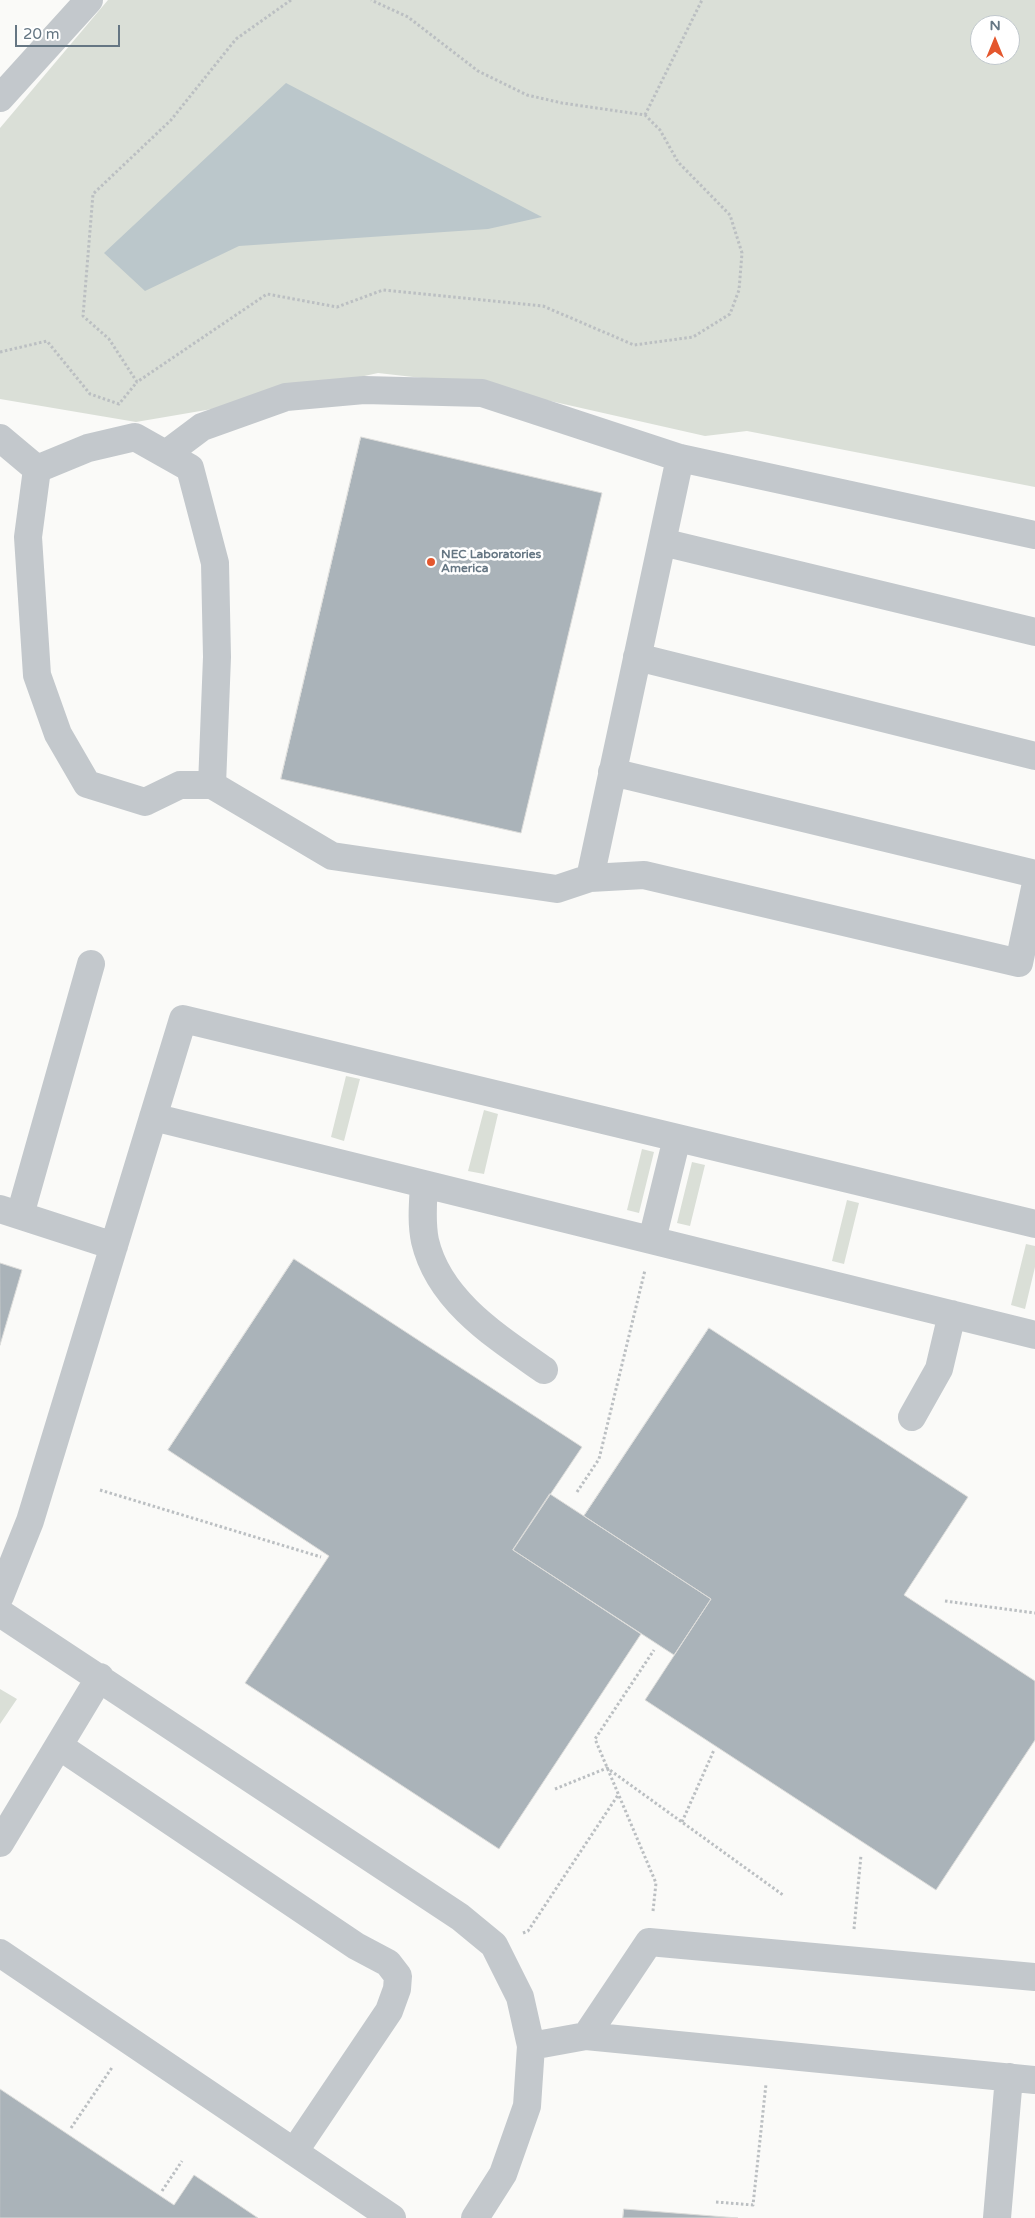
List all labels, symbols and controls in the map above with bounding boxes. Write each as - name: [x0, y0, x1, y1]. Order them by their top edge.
- scale bar: [18, 15, 122, 47]
- north arrow: [970, 15, 1020, 65]
- text: N: [989, 17, 1001, 34]
- text: 20 m: [23, 25, 60, 43]
- place label: NEC Laboratories America: [441, 548, 541, 576]
- marker: NEC Laboratories America: [425, 556, 437, 568]

